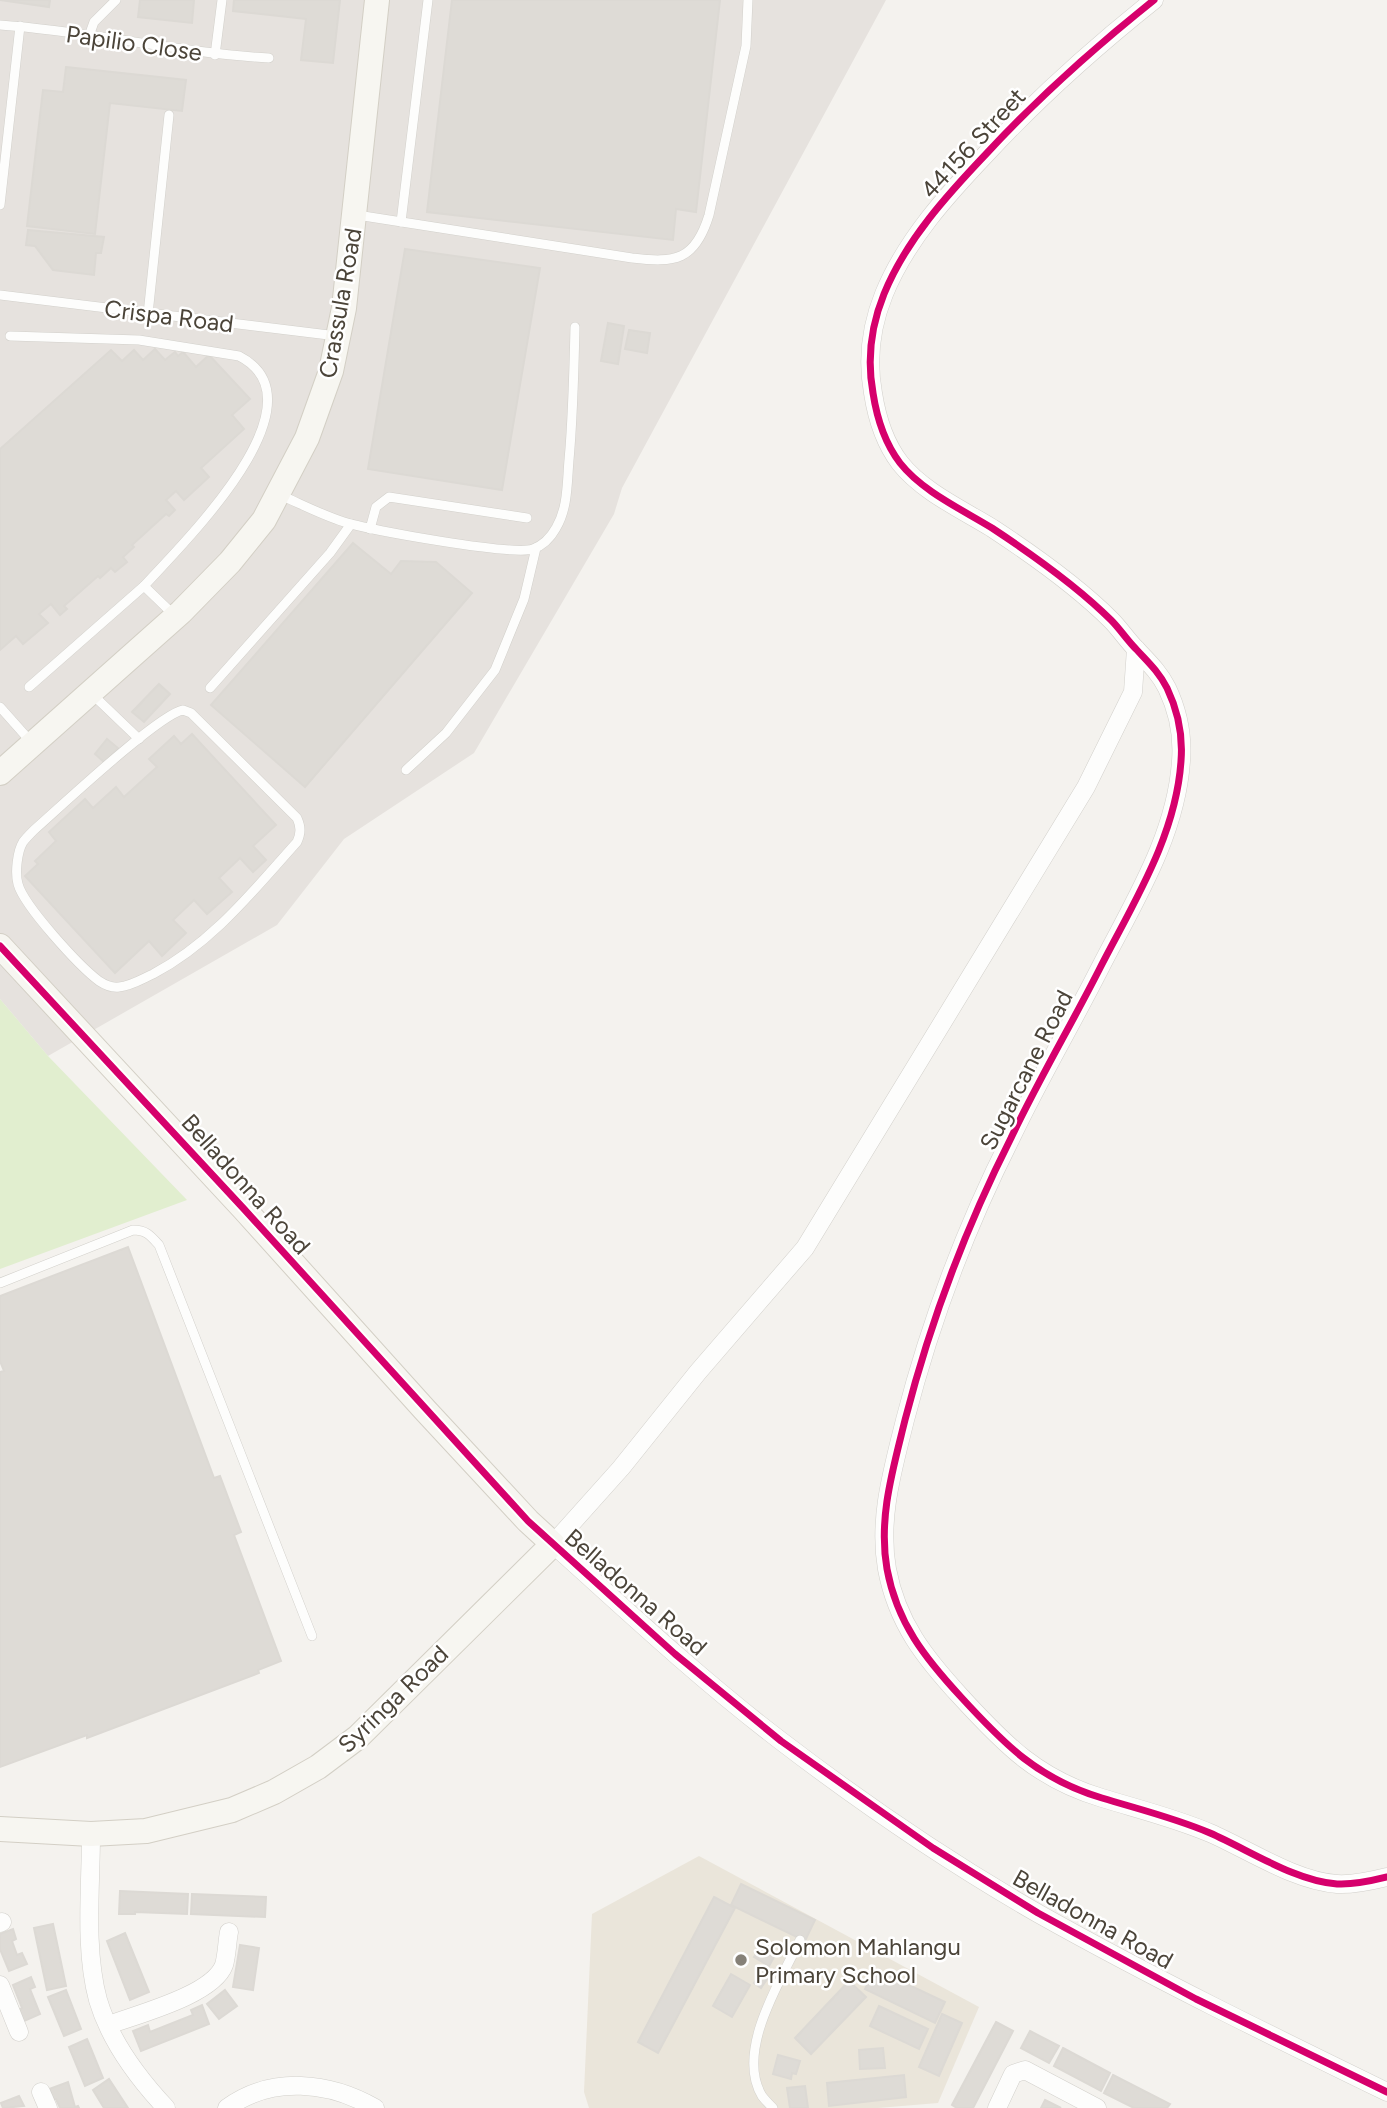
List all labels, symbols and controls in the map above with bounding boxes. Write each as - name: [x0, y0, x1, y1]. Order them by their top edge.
- street label: Papilio Close: [64, 19, 204, 67]
- street label: 44156 Street: [915, 82, 1031, 204]
- street label: Crassula Road: [313, 226, 367, 380]
- street label: Crispa Road: [103, 294, 235, 338]
- street label: Sugarcane Road: [973, 985, 1079, 1155]
- street label: Belladonna Road: [175, 1108, 317, 1260]
- street label: Belladonna Road: [559, 1522, 713, 1662]
- street label: Syringa Road: [332, 1639, 454, 1759]
- street label: Belladonna Road: [1008, 1863, 1178, 1975]
- place label: Solomon Mahlangu Primary School: [755, 1932, 961, 1989]
- marker: Solomon Mahlangu Primary School: [733, 1952, 749, 1968]

